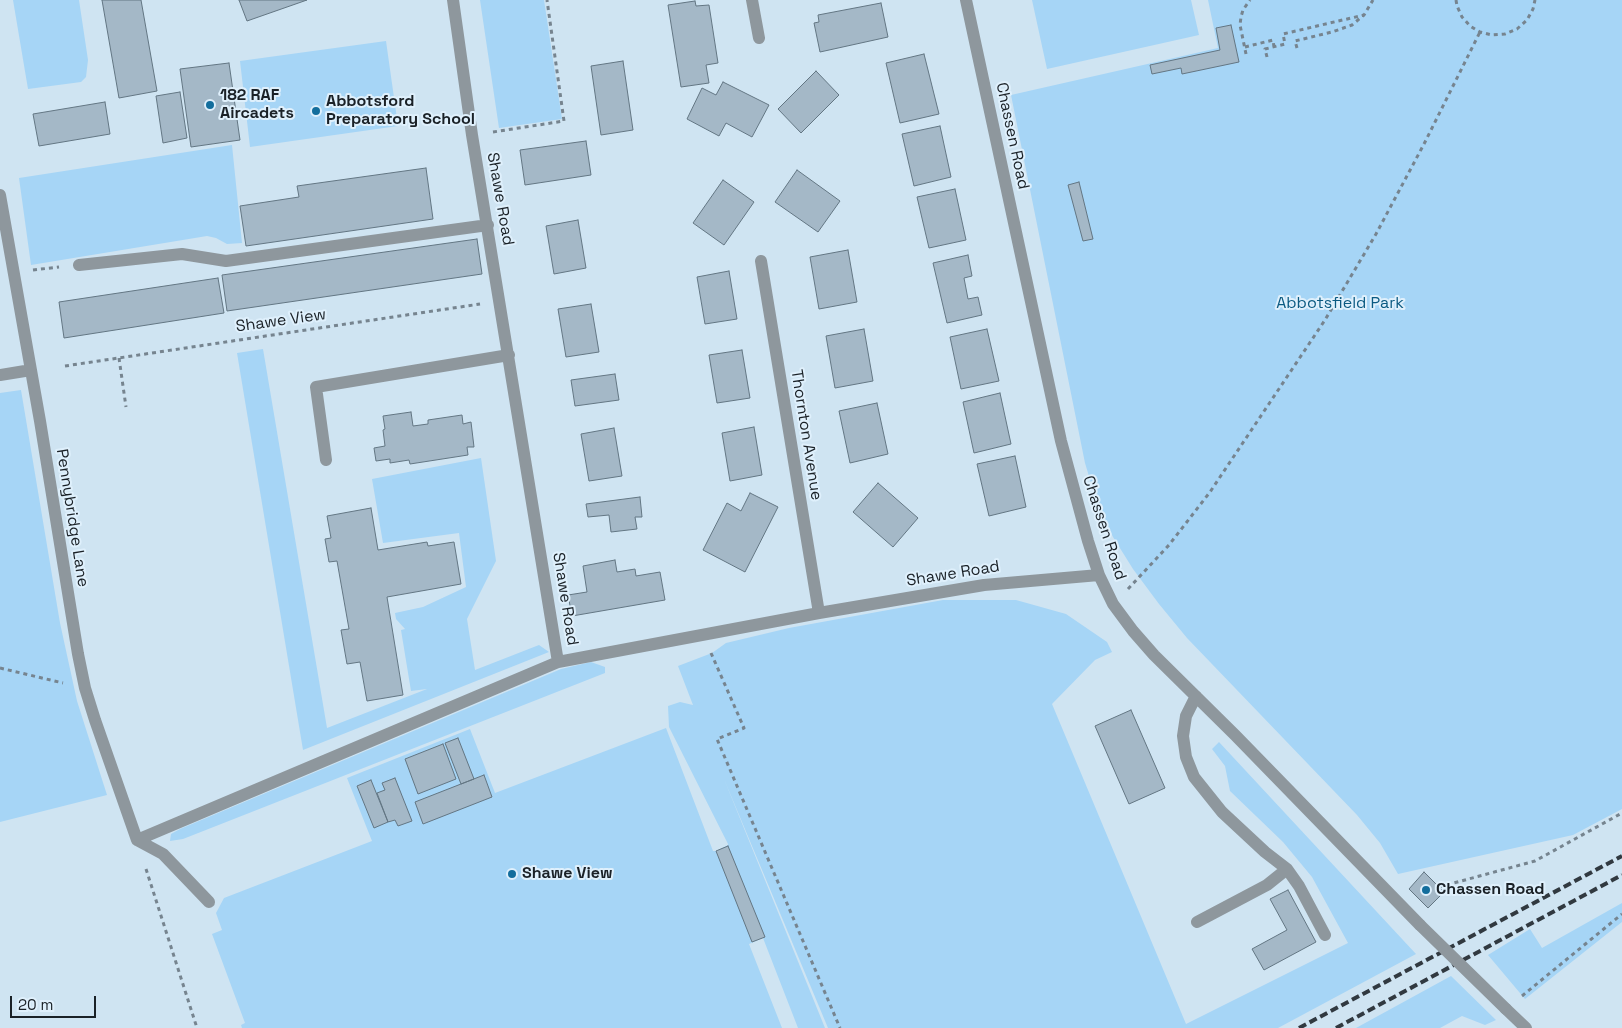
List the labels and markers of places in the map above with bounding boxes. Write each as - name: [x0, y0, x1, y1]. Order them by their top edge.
- place label: 182 RAF Aircadets: [220, 86, 294, 124]
- place label: Abbotsford Preparatory School: [326, 92, 475, 130]
- marker: 182 RAF Aircadets: [204, 99, 216, 111]
- marker: Abbotsford Preparatory School: [310, 105, 322, 117]
- place label: Shawe View: [522, 864, 612, 884]
- marker: Shawe View: [506, 868, 518, 880]
- place label: Chassen Road: [1436, 880, 1544, 900]
- marker: Chassen Road: [1420, 884, 1432, 896]

